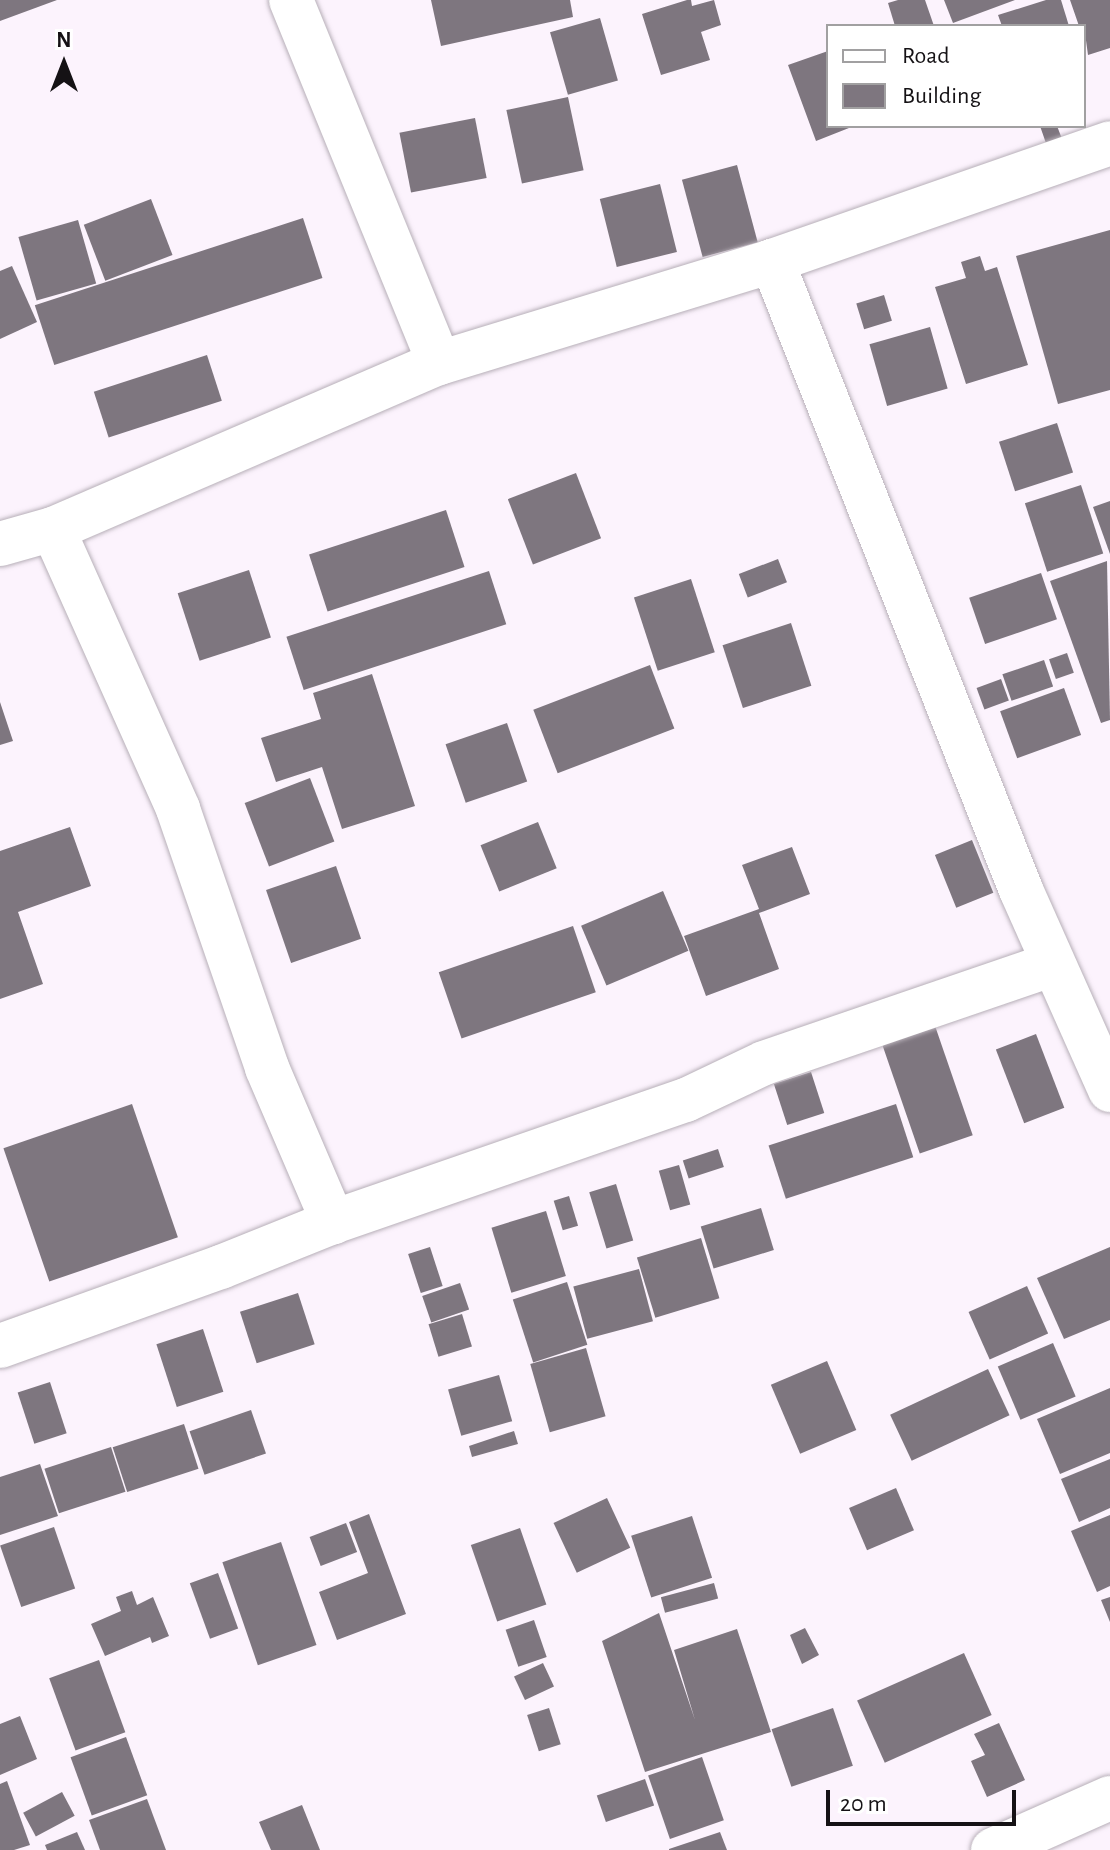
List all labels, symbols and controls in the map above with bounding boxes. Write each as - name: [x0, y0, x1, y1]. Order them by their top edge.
- north arrow: [24, 24, 104, 104]
- legend: [826, 24, 1086, 128]
- text: N: [56, 29, 72, 51]
- text: Road: [902, 44, 950, 68]
- text: Building: [902, 84, 981, 108]
- scale bar: [830, 1774, 1020, 1824]
- text: 20 m: [840, 1792, 887, 1816]

